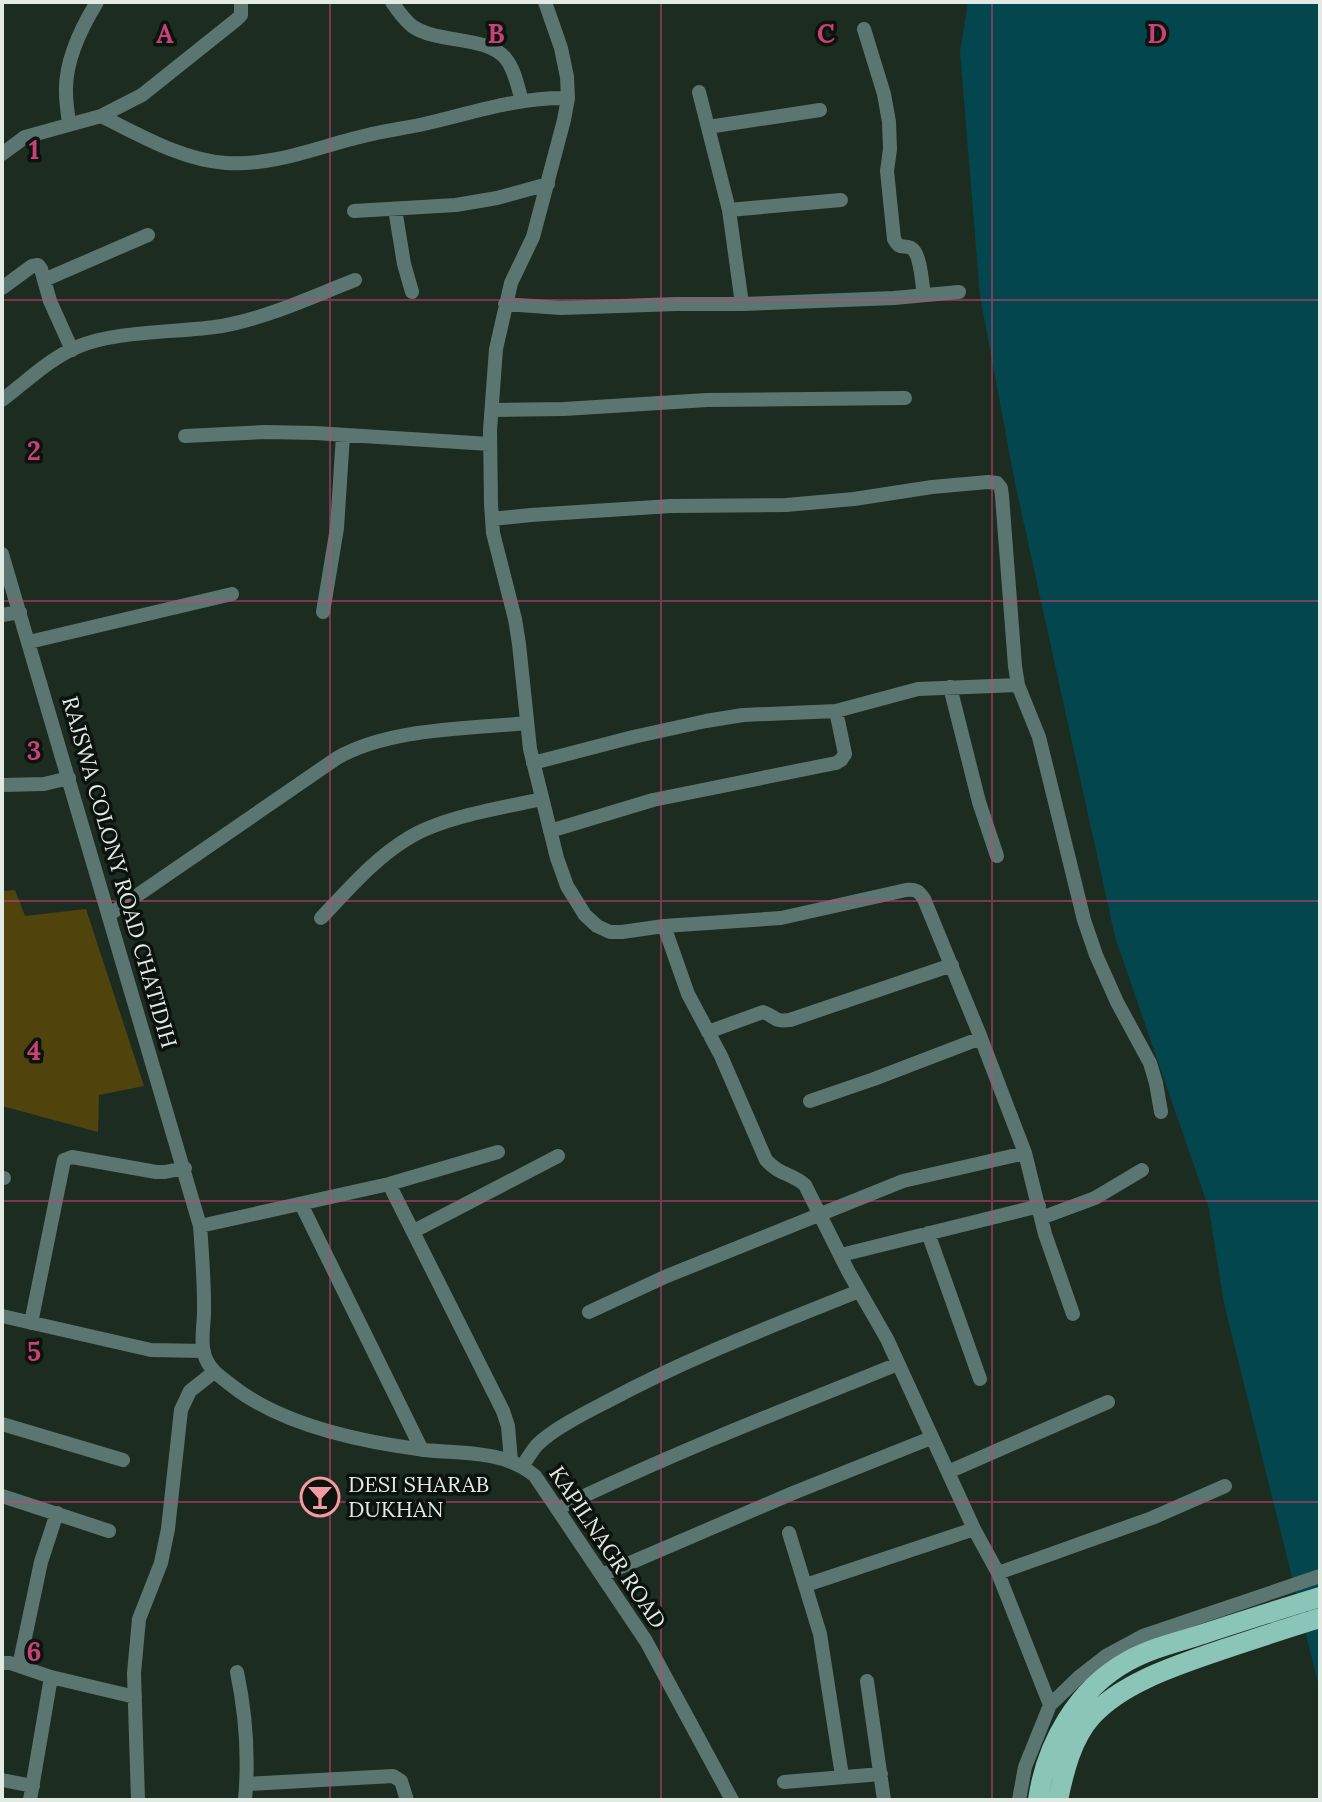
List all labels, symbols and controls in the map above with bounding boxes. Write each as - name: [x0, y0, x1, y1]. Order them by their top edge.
- text: A: [156, 17, 174, 50]
- text: B: [487, 17, 505, 50]
- text: C: [817, 17, 835, 50]
- text: D: [1147, 17, 1167, 50]
- text: 1: [29, 133, 39, 166]
- text: 2: [27, 434, 41, 467]
- street label: RAJSWA COLONY ROAD CHATIDIH: [56, 693, 184, 1051]
- text: 3: [27, 734, 41, 767]
- text: 4: [27, 1034, 41, 1067]
- text: 5: [27, 1335, 41, 1368]
- street label: KAPILNAGR ROAD: [543, 1460, 673, 1634]
- place label: DESI SHARAB DUKHAN: [348, 1470, 489, 1523]
- bar icon: DESI SHARAB DUKHAN: [299, 1476, 341, 1518]
- text: 6: [27, 1635, 41, 1668]

